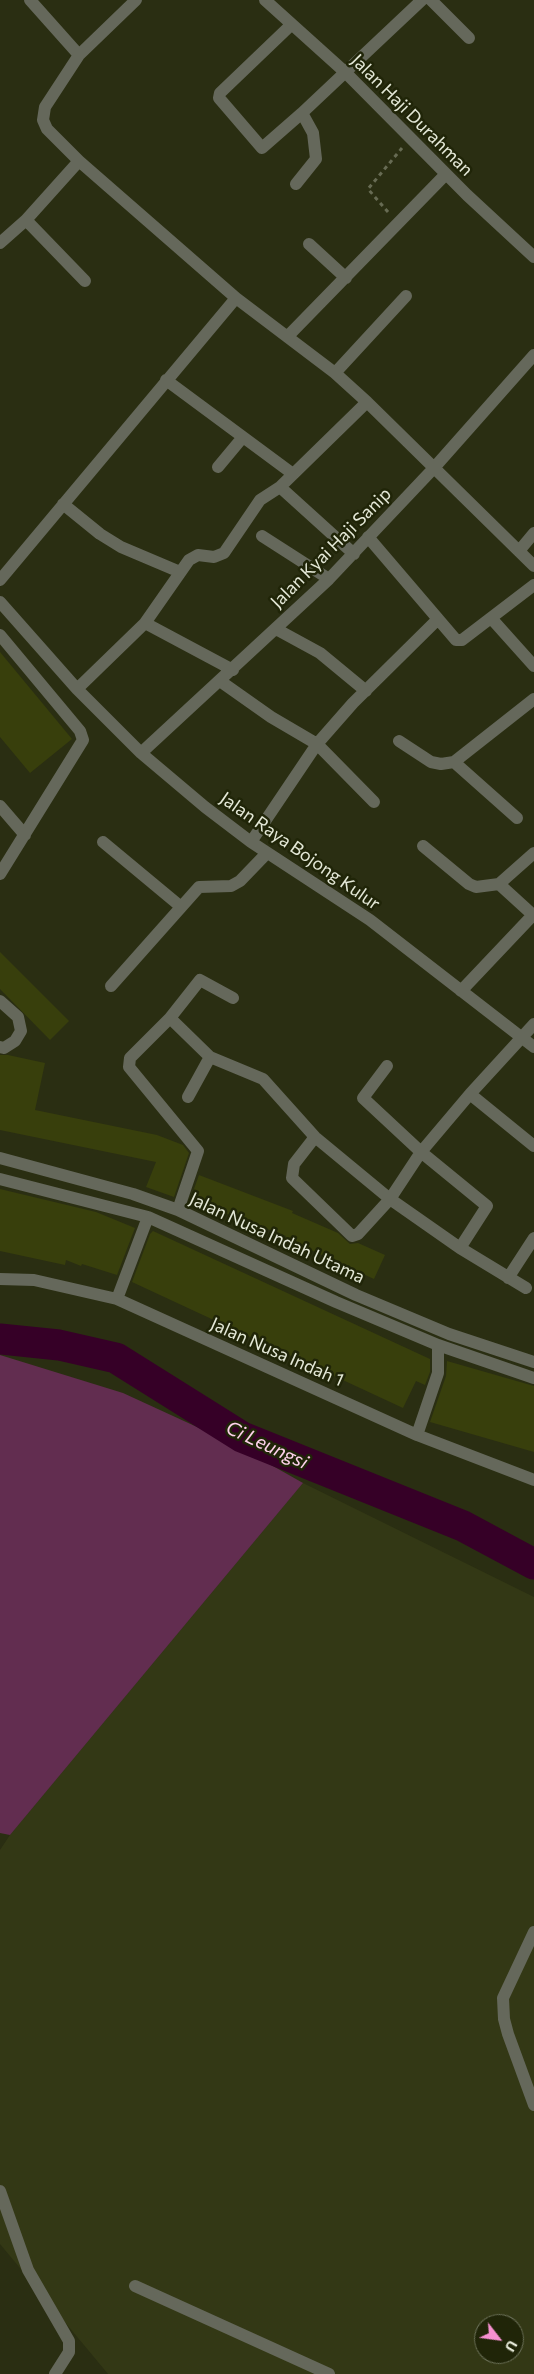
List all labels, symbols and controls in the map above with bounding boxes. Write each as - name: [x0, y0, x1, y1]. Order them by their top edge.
- street label: Jalan Haji Durahman: [347, 50, 477, 180]
- street label: Jalan Kyai Haji Sanip: [266, 483, 396, 613]
- street label: Jalan Raya Bojong Kulur: [216, 788, 384, 914]
- street label: Jalan Nusa Indah Utama: [186, 1188, 368, 1288]
- street label: Jalan Nusa Indah 1: [207, 1313, 347, 1391]
- water label: Ci Leungsi: [222, 1416, 312, 1474]
- north arrow: [474, 2314, 524, 2364]
- text: U: [502, 2338, 521, 2355]

